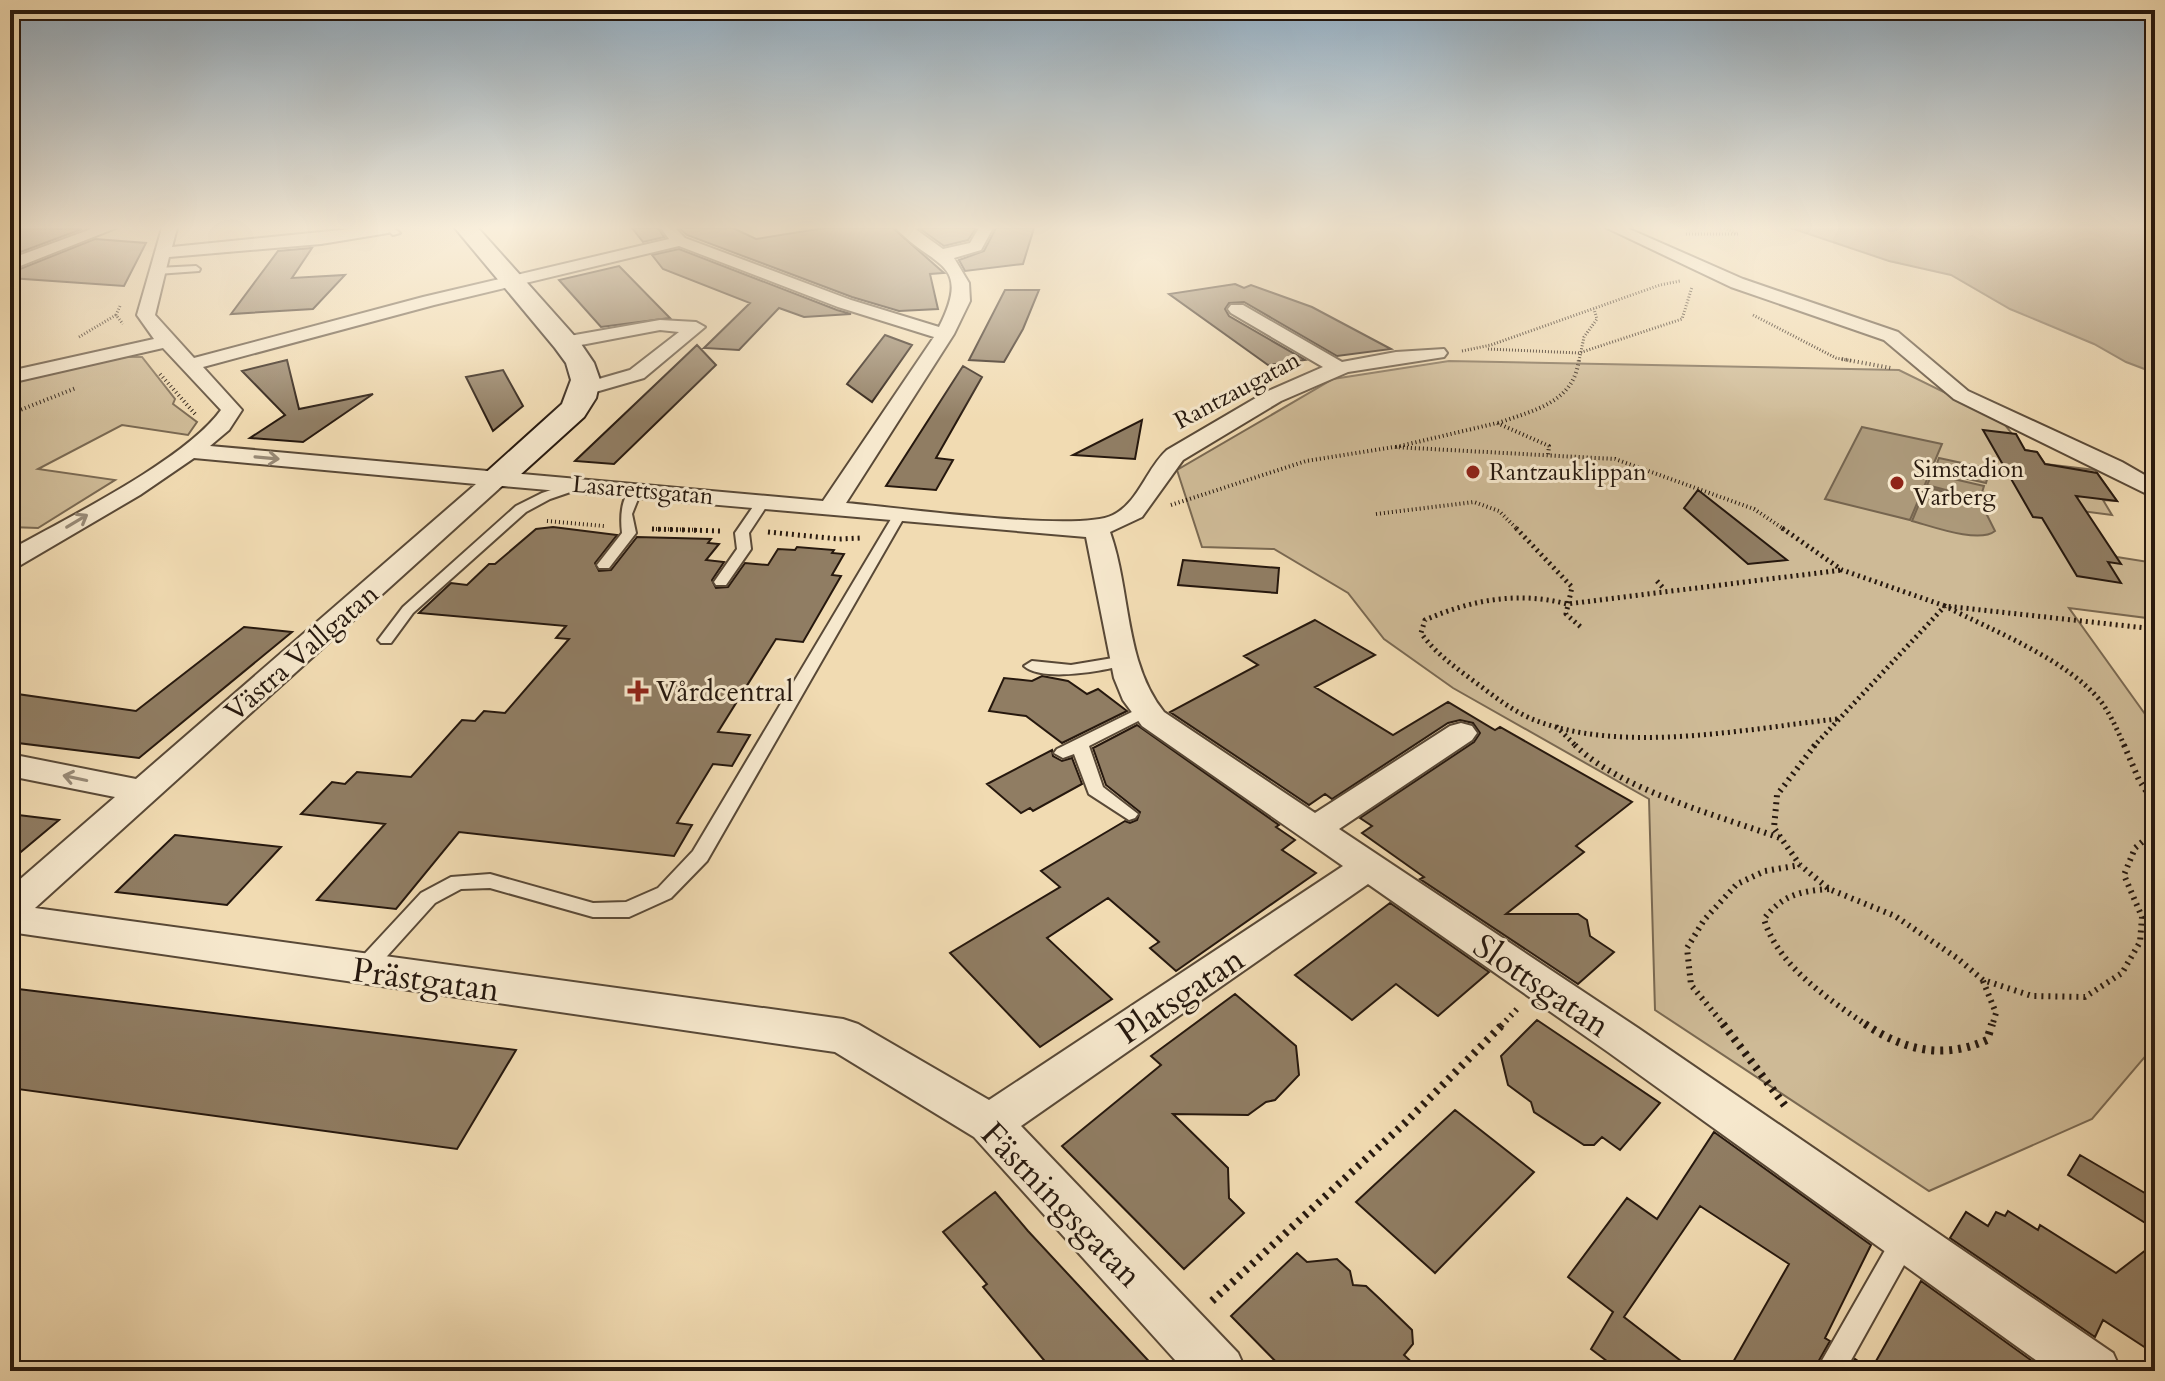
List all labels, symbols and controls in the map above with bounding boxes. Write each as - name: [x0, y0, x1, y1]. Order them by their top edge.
- street label: Rantzaugatan: [1169, 343, 1306, 437]
- one-way arrow: [253, 451, 280, 466]
- place label: Simstadion Varberg: [1913, 453, 2025, 514]
- place label: Rantzauklippan: [1489, 456, 1647, 489]
- marker: Rantzauklippan: [1464, 463, 1482, 481]
- street label: Lasarettsgatan: [571, 468, 715, 513]
- marker: Simstadion Varberg: [1888, 474, 1906, 492]
- one-way arrow: [65, 513, 88, 529]
- street label: Västra Vallgatan: [217, 575, 387, 730]
- place label: Vårdcentral: [656, 673, 793, 711]
- marker: Vårdcentral: [627, 680, 649, 702]
- one-way arrow: [63, 770, 89, 785]
- street label: Slottsgatan: [1464, 923, 1619, 1048]
- street label: Platsgatan: [1108, 936, 1253, 1055]
- street label: Prästgatan: [349, 947, 502, 1013]
- street label: Fästningsgatan: [971, 1112, 1152, 1298]

